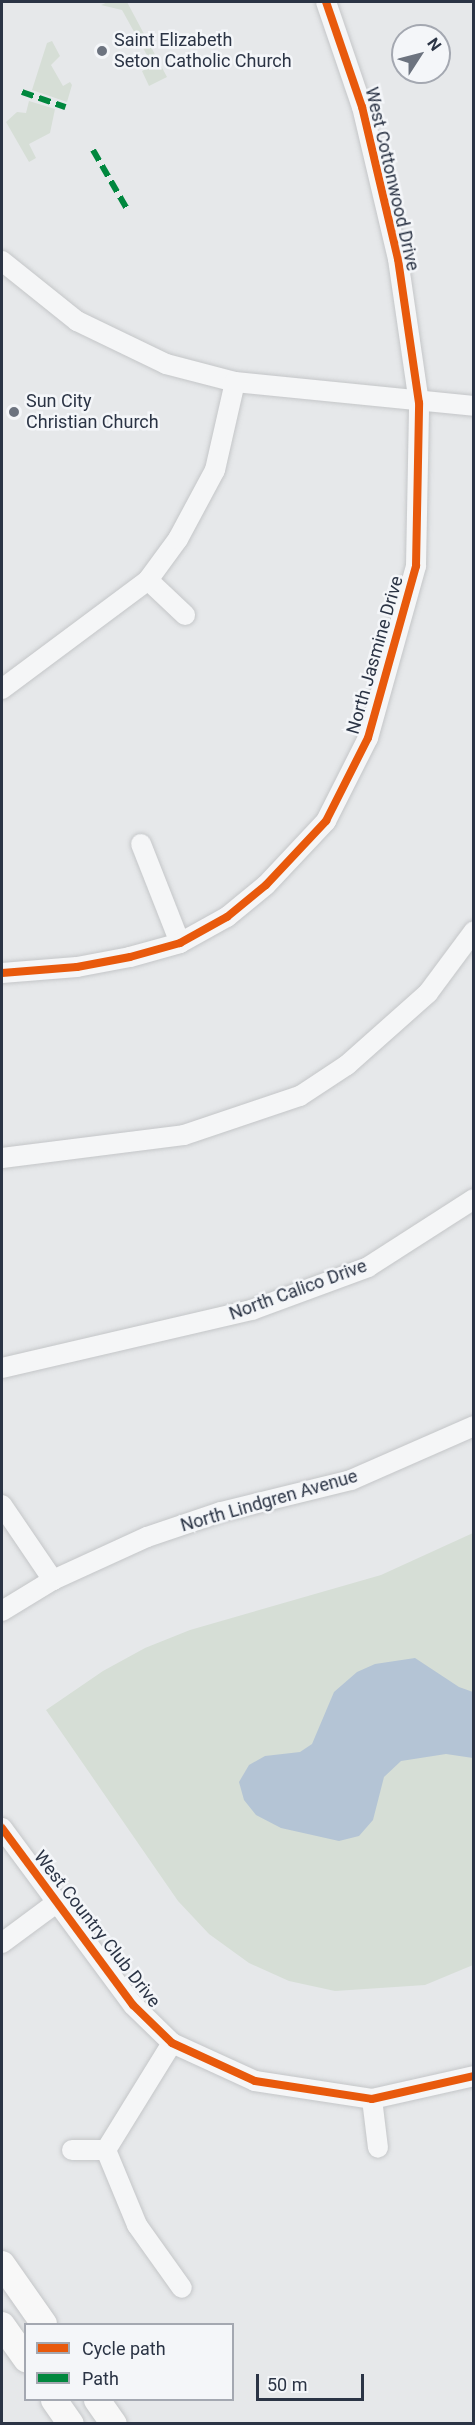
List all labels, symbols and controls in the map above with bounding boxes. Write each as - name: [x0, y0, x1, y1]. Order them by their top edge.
- north arrow: [391, 24, 451, 84]
- place label: Saint Elizabeth Seton Catholic Church: [114, 30, 292, 72]
- text: N: [423, 34, 445, 54]
- marker: Saint Elizabeth Seton Catholic Church: [95, 44, 109, 58]
- street label: West Cottonwood Drive: [360, 85, 424, 273]
- place label: Sun City Christian Church: [26, 391, 159, 434]
- marker: Sun City Christian Church: [7, 405, 21, 419]
- street label: North Jasmine Drive: [342, 573, 408, 737]
- street label: North Calico Drive: [226, 1255, 370, 1325]
- street label: North Lindgren Avenue: [178, 1465, 360, 1537]
- street label: West Country Club Drive: [29, 1846, 165, 2012]
- legend: [24, 2323, 234, 2401]
- text: Cycle path: [82, 2338, 166, 2359]
- scale bar: [259, 2362, 367, 2400]
- text: Path: [82, 2368, 119, 2389]
- text: 50 m: [267, 2374, 307, 2395]

